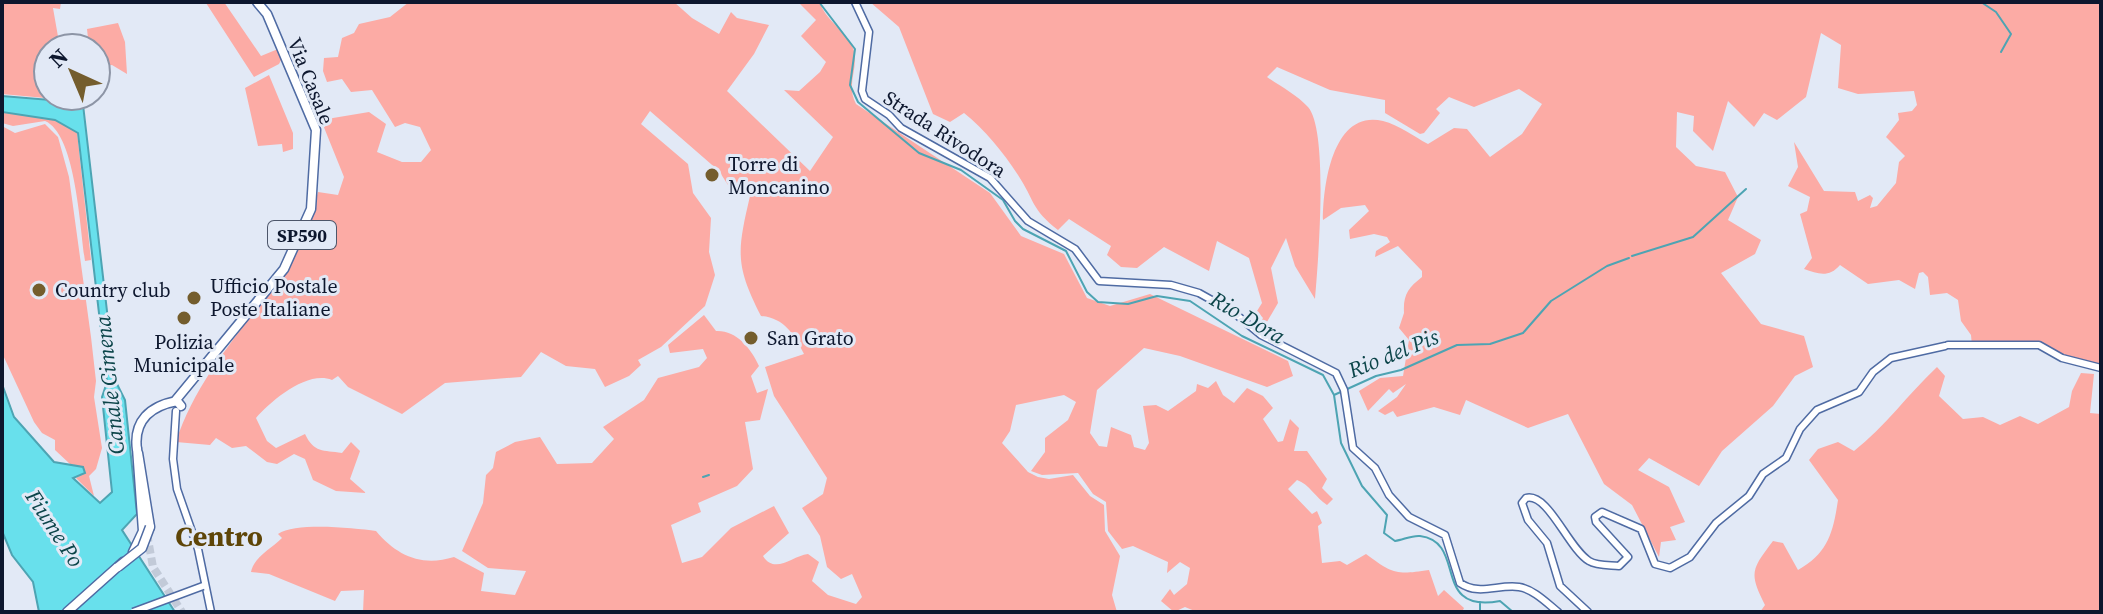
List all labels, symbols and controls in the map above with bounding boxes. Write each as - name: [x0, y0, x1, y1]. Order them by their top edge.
- north arrow: [32, 32, 112, 112]
- street label: Via Casale: [281, 33, 341, 129]
- text: N: [42, 41, 74, 74]
- street label: Strada Rivodora: [878, 84, 1012, 185]
- place label: Torre di Moncanino: [728, 150, 830, 201]
- marker: Torre di Moncanino: [703, 166, 721, 184]
- road number: SP590: [268, 221, 336, 249]
- place label: Ufficio Postale Poste Italiane: [210, 272, 338, 323]
- place label: Country club: [55, 276, 171, 304]
- marker: Country club: [30, 281, 48, 299]
- water label: Rio Dora: [1204, 283, 1291, 351]
- marker: Ufficio Postale Poste Italiane: [185, 289, 203, 307]
- marker: Polizia Municipale: [175, 309, 193, 327]
- water label: Canale Cimena: [87, 314, 131, 456]
- water label: Rio del Pis: [1342, 321, 1443, 385]
- place label: San Grato: [767, 324, 854, 352]
- place label: Polizia Municipale: [134, 328, 234, 379]
- marker: San Grato: [742, 329, 760, 347]
- water label: Fiume Po: [18, 483, 91, 573]
- district label: Centro: [175, 517, 263, 555]

